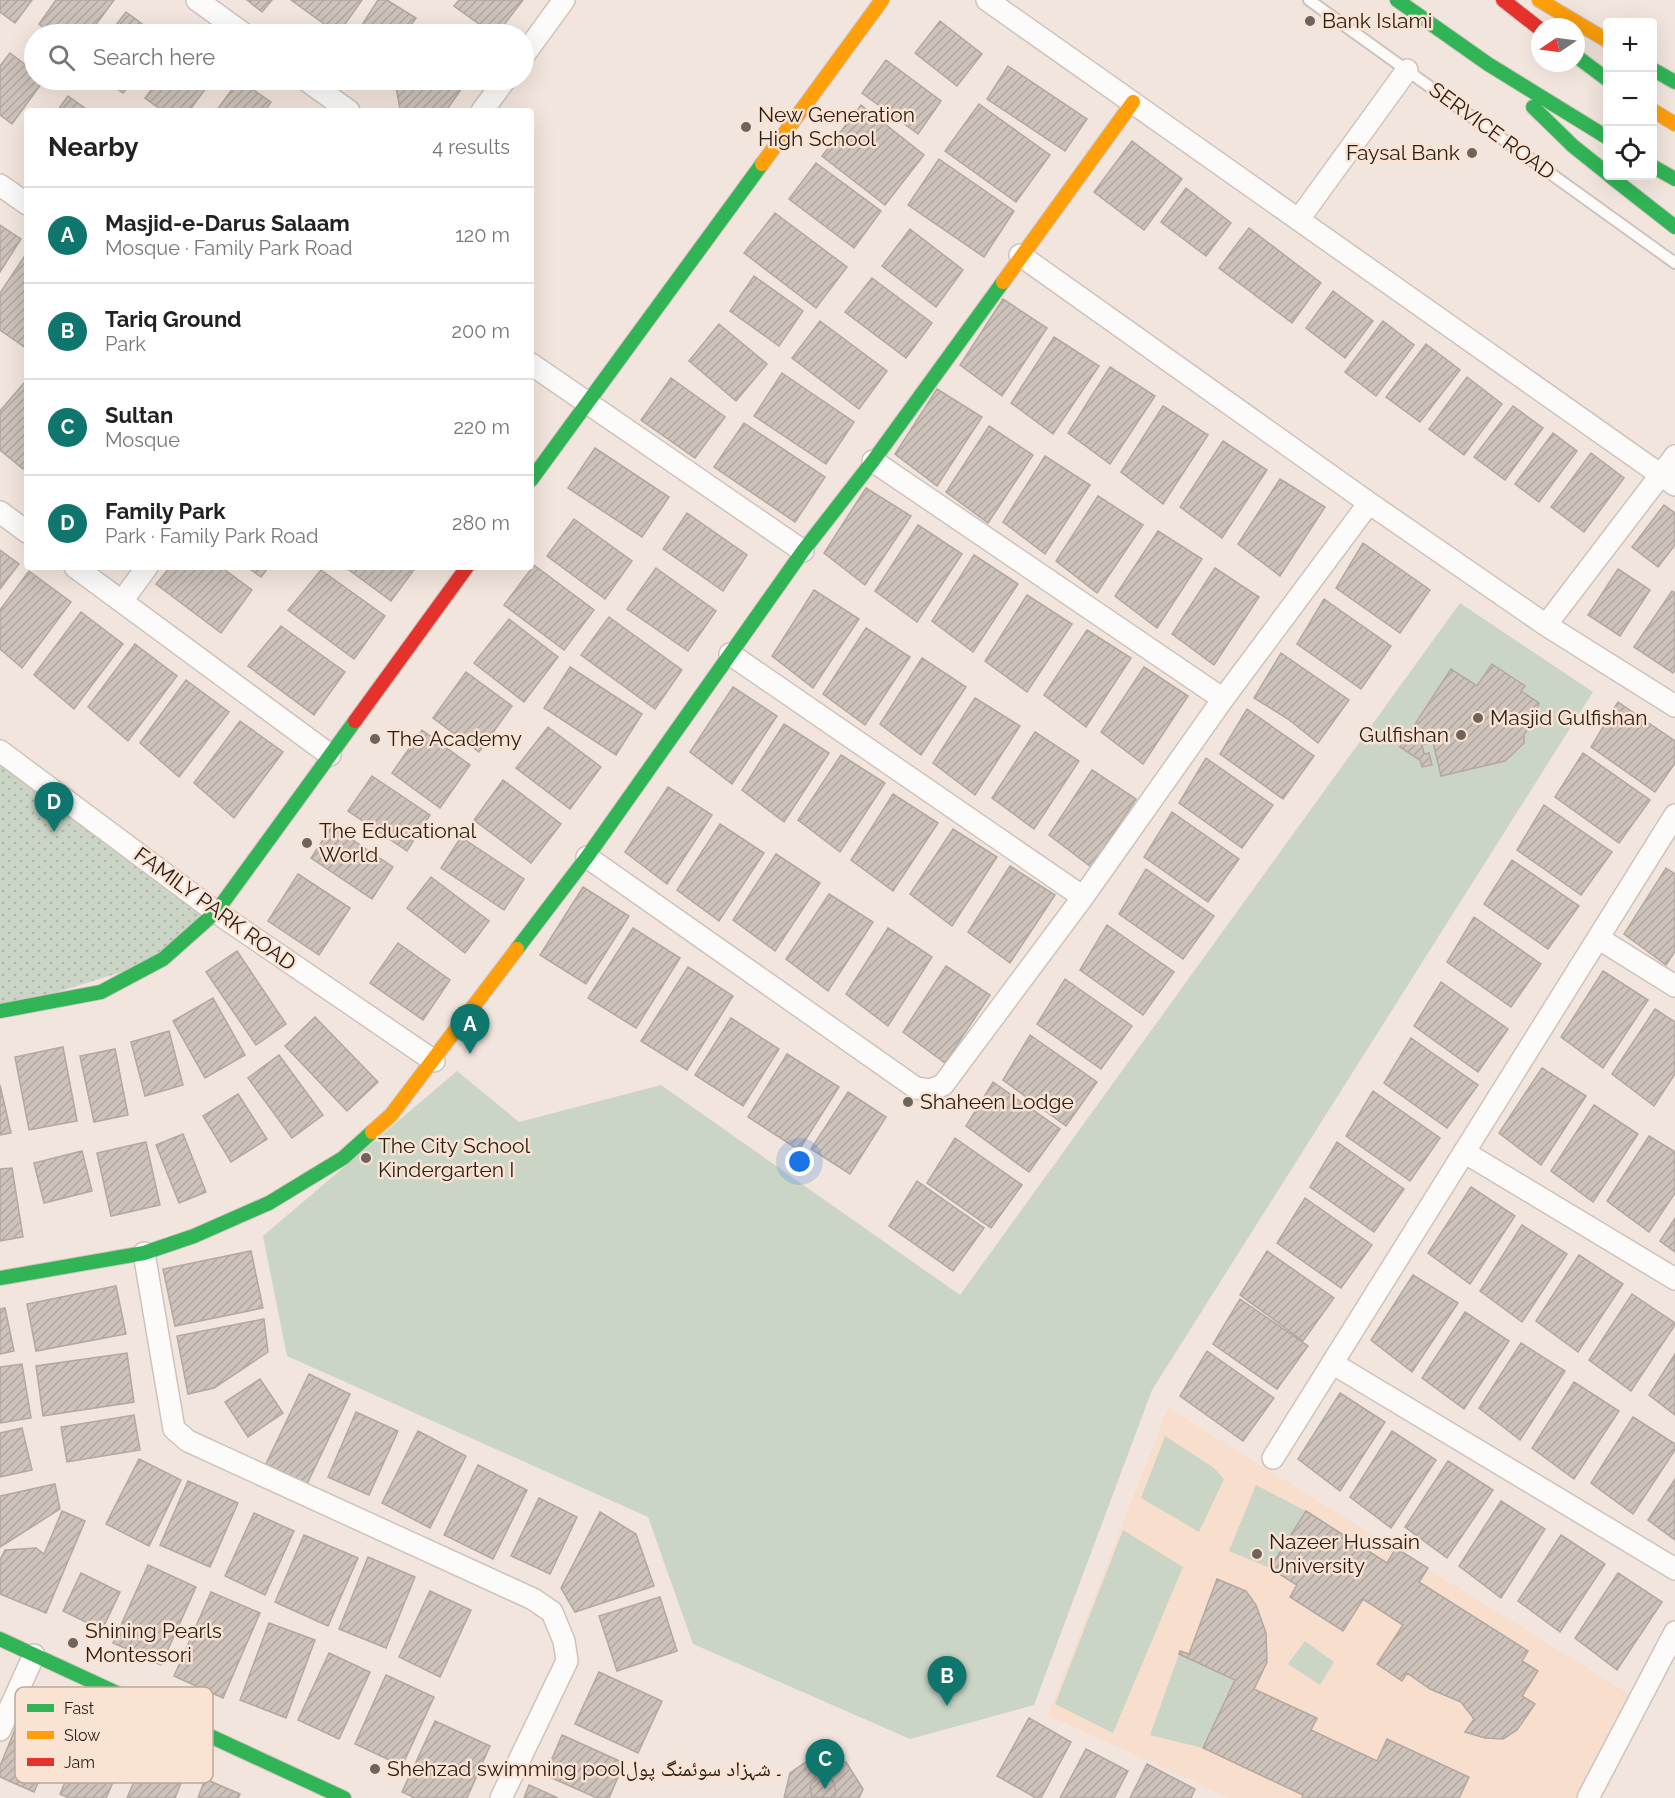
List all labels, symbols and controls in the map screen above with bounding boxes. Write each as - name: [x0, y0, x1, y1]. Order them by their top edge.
- place label: Bank Islami: [1322, 8, 1432, 33]
- marker: Bank Islami: [1303, 14, 1317, 28]
- north arrow: [1531, 18, 1585, 72]
- map controls: [1603, 18, 1657, 180]
- button: +: [1603, 18, 1657, 72]
- search box: [24, 24, 534, 90]
- icon: search: [45, 41, 78, 74]
- text: Search here: [93, 44, 215, 70]
- button: −: [1603, 72, 1657, 126]
- street label: SERVICE ROAD: [1425, 77, 1560, 185]
- place label: New Generation High School: [758, 102, 915, 151]
- marker: New Generation High School: [739, 120, 753, 134]
- button: locate: [1603, 126, 1657, 180]
- text: Nearby: [48, 132, 138, 162]
- text: 4 results: [432, 135, 510, 159]
- place label: Faysal Bank: [1346, 140, 1460, 165]
- marker: Faysal Bank: [1465, 146, 1479, 160]
- text: Masjid-e-Darus Salaam: [105, 210, 350, 236]
- text: A: [61, 223, 74, 247]
- text: 120 m: [455, 223, 510, 247]
- text: Mosque · Family Park Road: [105, 236, 352, 260]
- text: Tariq Ground: [105, 306, 241, 332]
- text: B: [61, 319, 74, 343]
- text: 200 m: [452, 319, 510, 343]
- text: Park: [105, 332, 146, 356]
- text: Sultan: [105, 402, 173, 428]
- text: C: [61, 415, 74, 439]
- text: 220 m: [453, 415, 510, 439]
- text: Mosque: [105, 428, 180, 452]
- text: Family Park: [105, 498, 226, 524]
- text: D: [60, 511, 75, 535]
- text: 280 m: [452, 511, 510, 535]
- text: Park · Family Park Road: [105, 524, 318, 548]
- place label: Masjid Gulfishan: [1490, 705, 1648, 730]
- marker: Masjid Gulfishan: [1471, 711, 1485, 725]
- place label: Gulfishan: [1359, 722, 1449, 747]
- place label: The Academy: [387, 726, 522, 751]
- marker: Gulfishan: [1454, 728, 1468, 742]
- marker: The Academy: [368, 732, 382, 746]
- pin: D: [34, 782, 74, 832]
- place label: The Educational World: [319, 818, 476, 867]
- marker: The Educational World: [300, 836, 314, 850]
- street label: FAMILY PARK ROAD: [130, 842, 301, 976]
- pin: A: [450, 1004, 490, 1054]
- place label: Shaheen Lodge: [920, 1089, 1074, 1114]
- marker: Shaheen Lodge: [901, 1095, 915, 1109]
- place label: The City School Kindergarten I: [378, 1133, 530, 1182]
- your location: [785, 1147, 814, 1176]
- marker: The City School Kindergarten I: [359, 1151, 373, 1165]
- place label: Nazeer Hussain University: [1269, 1529, 1420, 1578]
- marker: Nazeer Hussain University: [1250, 1547, 1264, 1561]
- place label: Shining Pearls Montessori: [85, 1618, 222, 1667]
- marker: Shining Pearls Montessori: [66, 1636, 80, 1650]
- pin: B: [928, 1656, 966, 1706]
- legend: [15, 1687, 213, 1783]
- text: Fast: [64, 1699, 95, 1718]
- text: Slow: [64, 1726, 100, 1745]
- pin: C: [806, 1740, 844, 1789]
- text: Jam: [64, 1753, 95, 1772]
- place label: Shehzad swimming pool۔ شہزاد سوئمنگ پول: [387, 1756, 781, 1781]
- marker: Shehzad swimming pool۔ شہزاد سوئمنگ پول: [368, 1762, 382, 1776]

